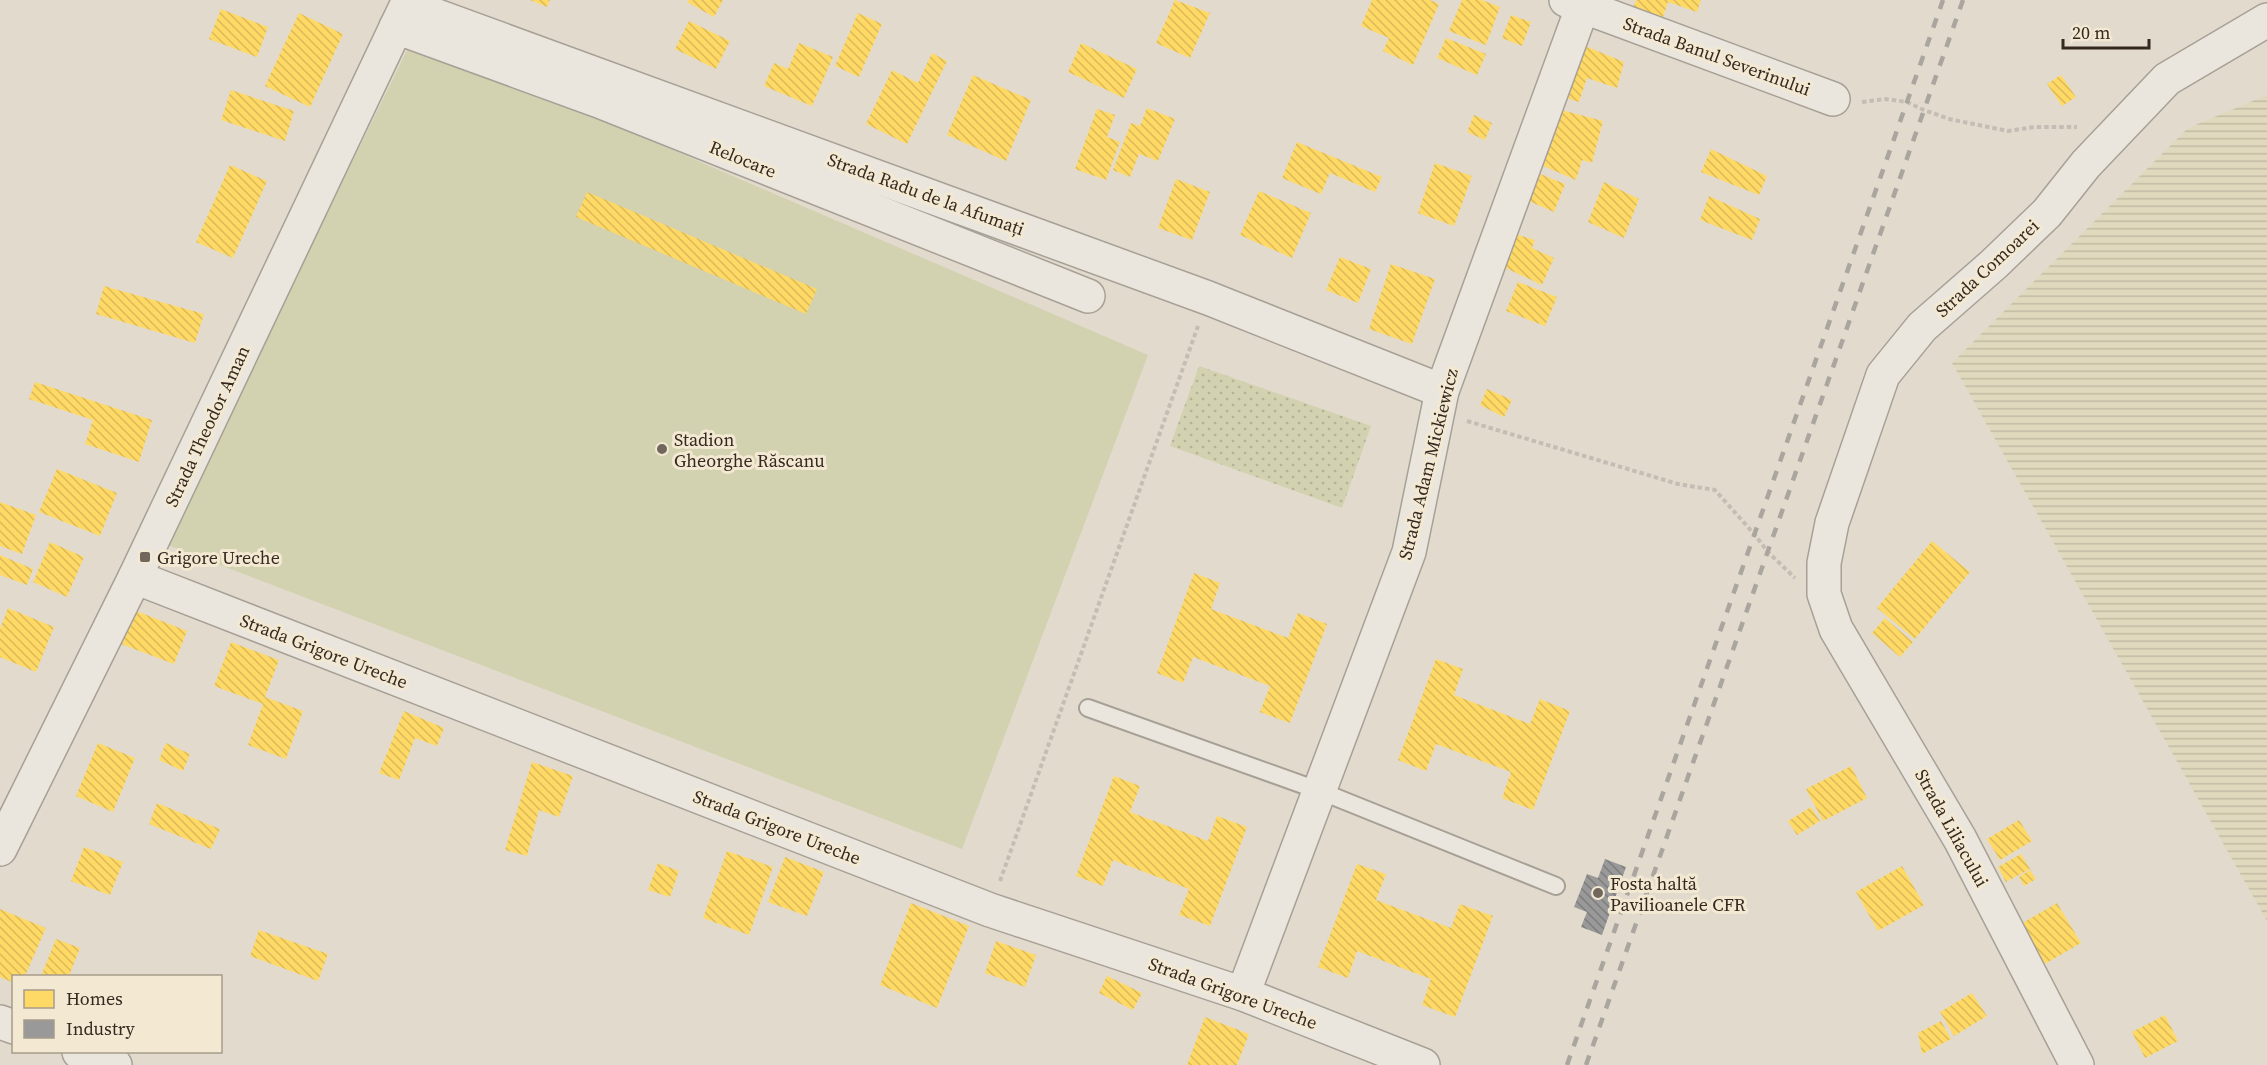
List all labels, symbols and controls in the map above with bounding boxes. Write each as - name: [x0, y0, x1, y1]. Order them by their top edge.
- street label: Strada Banul Severinului: [1620, 10, 1814, 102]
- scale bar: [2063, 12, 2148, 50]
- text: 20 m: [2072, 20, 2110, 45]
- street label: Relocare: [706, 134, 780, 184]
- street label: Strada Radu de la Afumați: [824, 147, 1028, 241]
- street label: Strada Comoarei: [1930, 213, 2044, 323]
- street label: Strada Theodor Aman: [159, 341, 255, 511]
- street label: Strada Adam Mickiewicz: [1392, 366, 1464, 562]
- place label: Stadion Gheorghe Răscanu: [674, 427, 825, 473]
- marker: Stadion Gheorghe Răscanu: [655, 442, 669, 456]
- place label: Grigore Ureche: [157, 545, 280, 570]
- marker: Grigore Ureche: [138, 550, 152, 564]
- street label: Strada Grigore Ureche: [237, 607, 411, 695]
- street label: Strada Liliacului: [1909, 765, 1995, 891]
- street label: Strada Grigore Ureche: [690, 783, 864, 871]
- place label: Fosta haltă Pavilioanele CFR: [1610, 871, 1746, 917]
- marker: Fosta haltă Pavilioanele CFR: [1591, 886, 1605, 900]
- street label: Strada Grigore Ureche: [1145, 951, 1321, 1035]
- legend: [12, 975, 222, 1053]
- text: Homes: [66, 986, 123, 1011]
- text: Industry: [66, 1016, 136, 1041]

